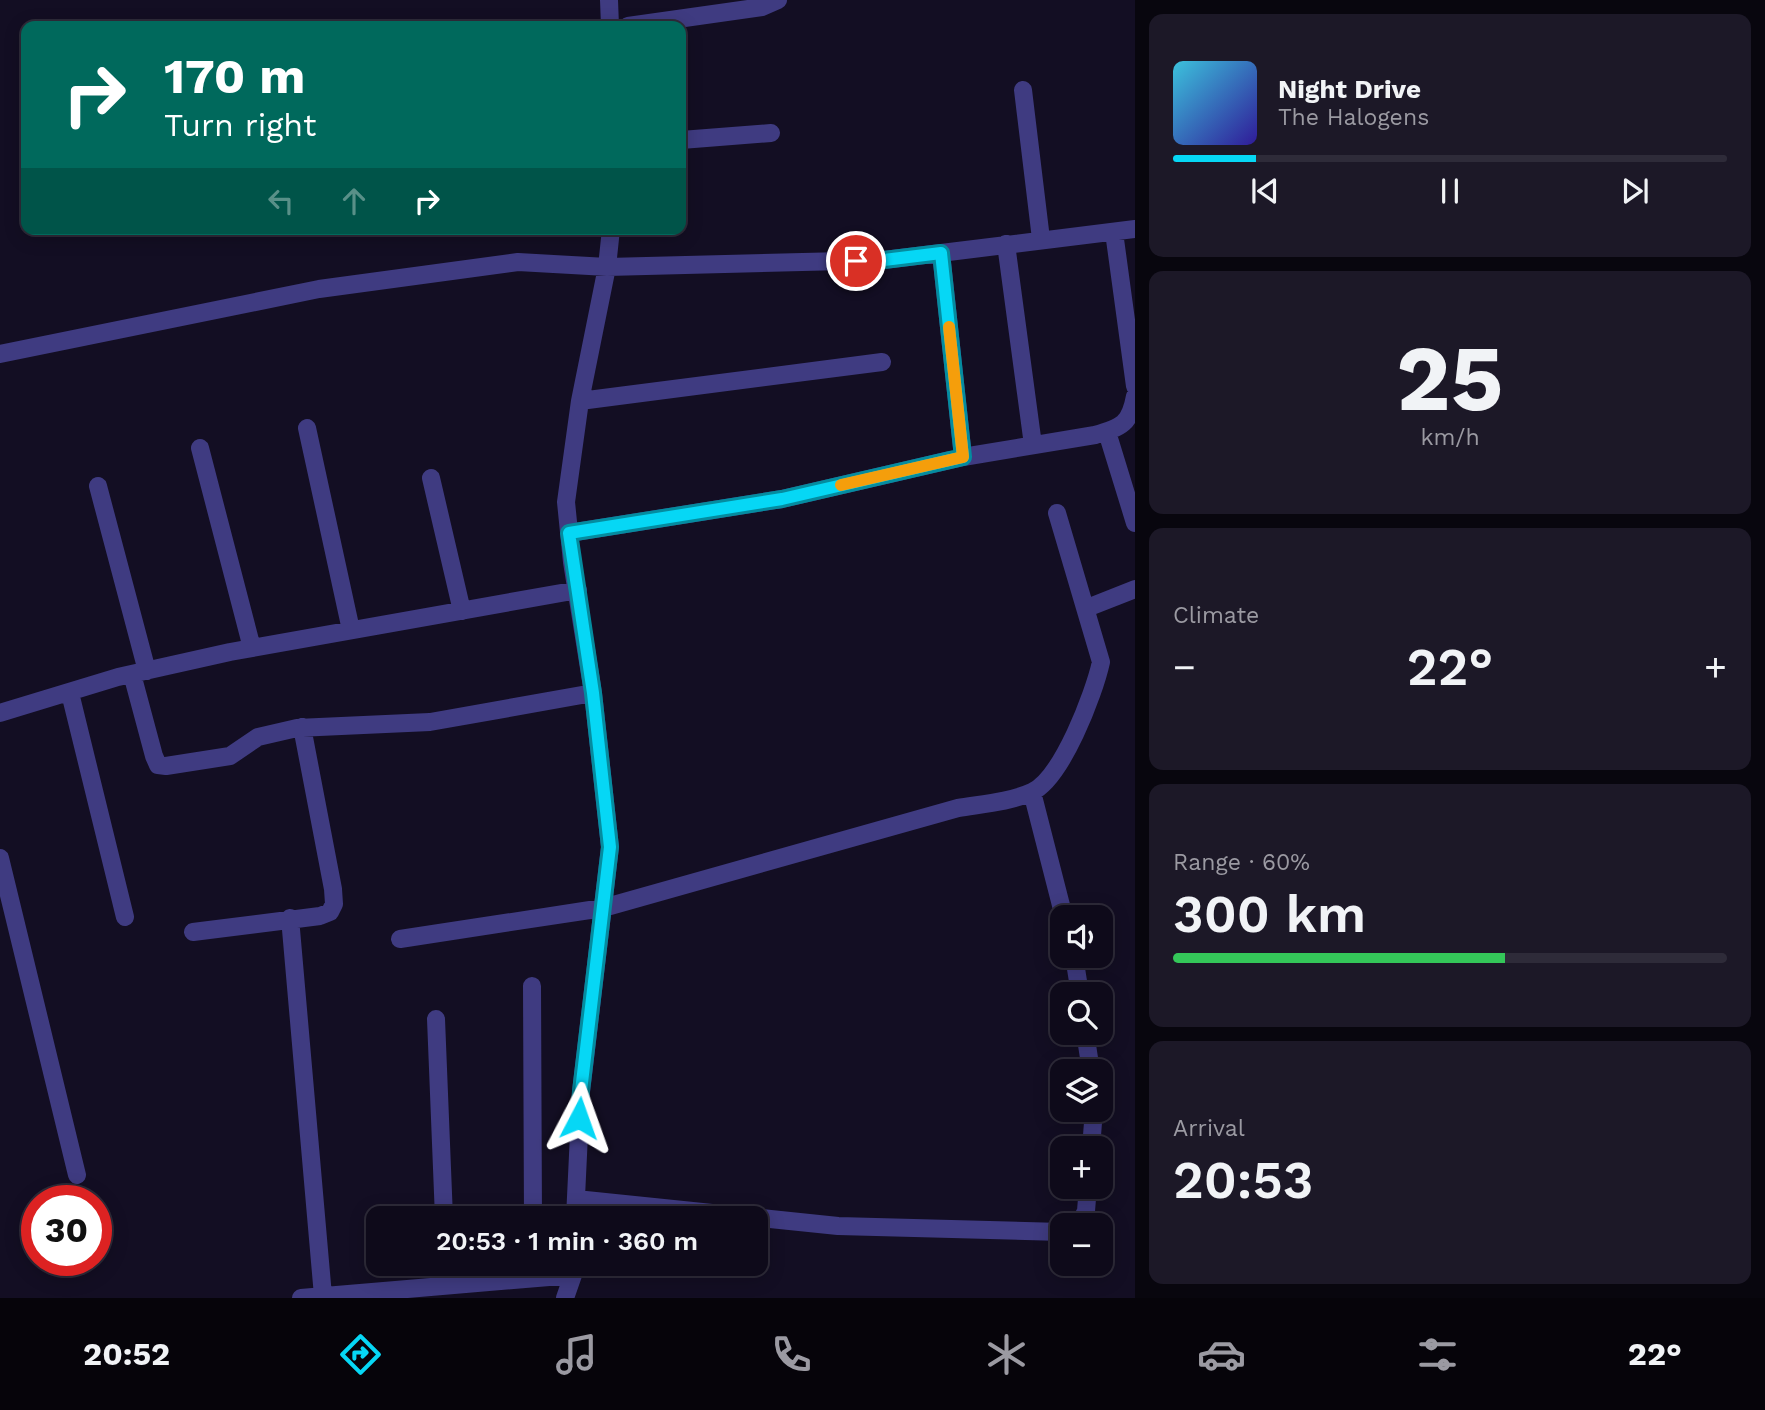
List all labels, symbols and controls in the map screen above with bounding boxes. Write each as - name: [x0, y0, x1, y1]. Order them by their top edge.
- text: 170 m: [164, 47, 305, 105]
- icon: right: [49, 49, 140, 140]
- text: Night Drive: [1278, 74, 1421, 104]
- text: The Halogens: [1278, 104, 1429, 131]
- text: Turn right: [164, 106, 316, 144]
- icon: previous: [1246, 172, 1284, 210]
- icon: pause: [1431, 172, 1469, 210]
- icon: next: [1616, 172, 1654, 210]
- icon: left: [262, 182, 300, 220]
- icon: ahead: [335, 182, 373, 220]
- icon: right: [408, 182, 446, 220]
- pin: [826, 231, 886, 291]
- icon: arrive: [837, 242, 875, 280]
- text: 25: [1396, 325, 1504, 432]
- text: km/h: [1420, 424, 1480, 451]
- text: Climate: [1173, 602, 1259, 629]
- text: 22°: [1407, 637, 1493, 698]
- text: −: [1173, 645, 1196, 689]
- text: +: [1704, 645, 1727, 689]
- text: Range · 60%: [1173, 849, 1310, 876]
- text: 300 km: [1173, 884, 1366, 945]
- map controls: [1050, 905, 1113, 1276]
- button: sound: [1050, 905, 1113, 968]
- button: search: [1050, 982, 1113, 1045]
- button: layers: [1050, 1059, 1113, 1122]
- position arrow: [542, 1081, 616, 1155]
- text: Arrival: [1173, 1115, 1245, 1142]
- button: +: [1050, 1136, 1113, 1199]
- text: 20:53: [1173, 1150, 1313, 1211]
- speed limit sign: 30: [21, 1185, 112, 1276]
- button: −: [1050, 1213, 1113, 1276]
- text: 20:53 · 1 min · 360 m: [436, 1226, 698, 1256]
- icon: directions: [336, 1330, 385, 1379]
- icon: music: [552, 1330, 601, 1379]
- icon: phone: [767, 1330, 816, 1379]
- icon: climate: [982, 1330, 1031, 1379]
- icon: car: [1197, 1330, 1246, 1379]
- icon: filters: [1413, 1330, 1462, 1379]
- text: 20:52: [83, 1335, 170, 1373]
- text: 22°: [1628, 1335, 1682, 1373]

